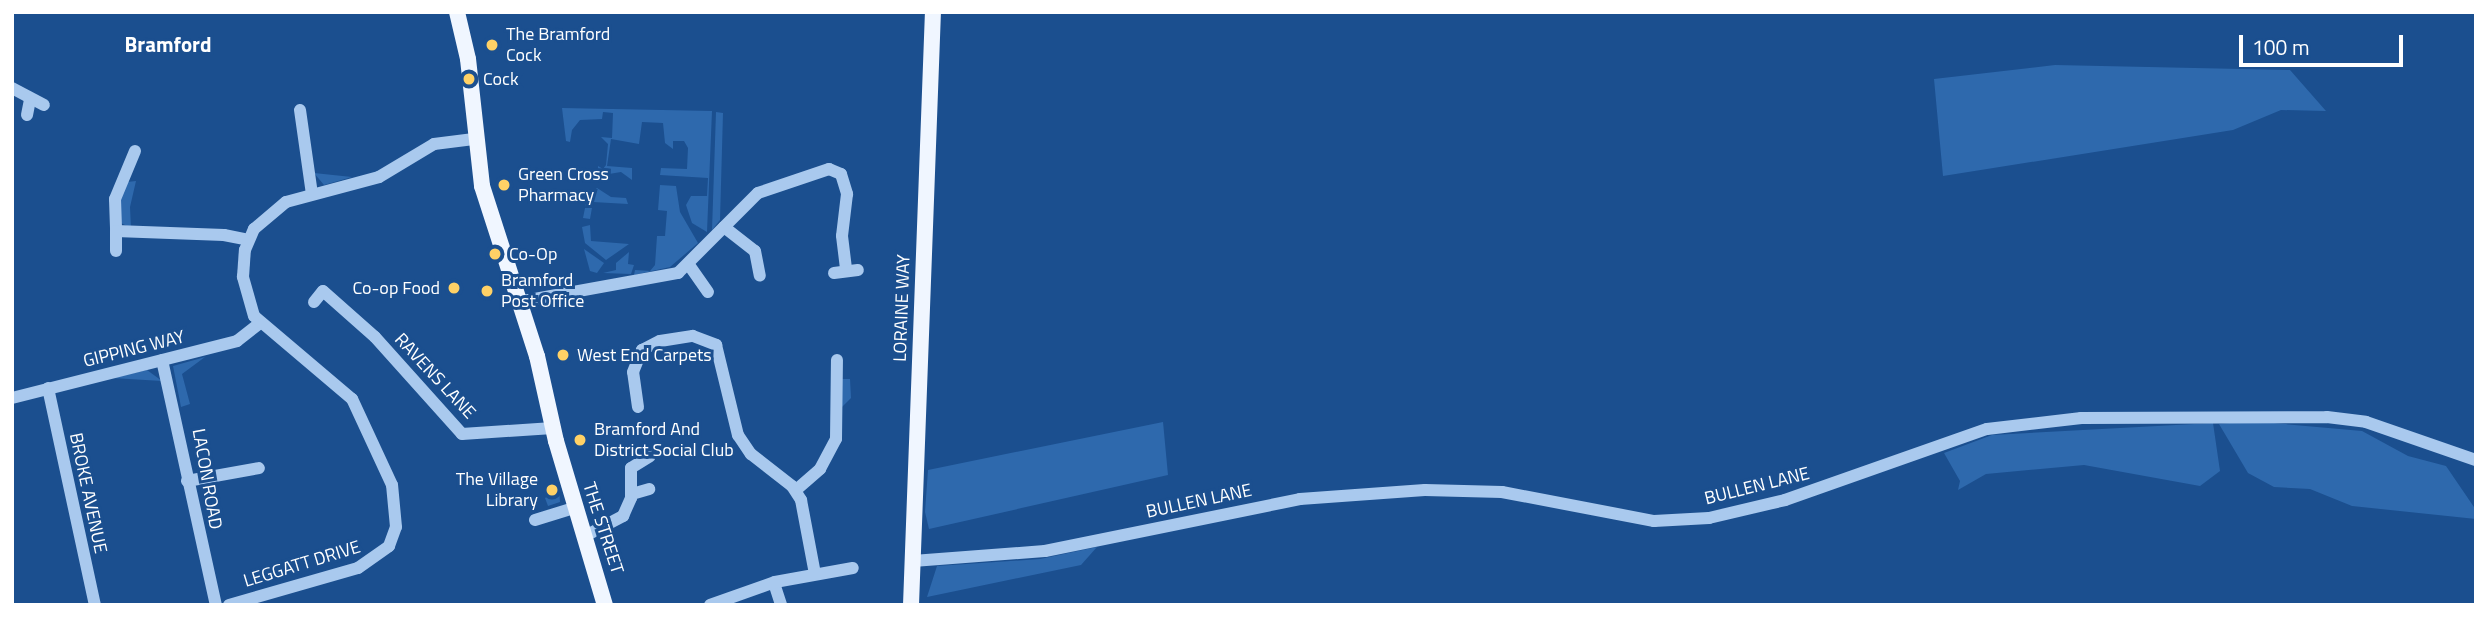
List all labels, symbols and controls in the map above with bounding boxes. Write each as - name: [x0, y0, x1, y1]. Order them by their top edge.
- scale bar: [2243, 21, 2408, 65]
- place label: The Bramford Cock: [506, 24, 610, 66]
- district label: Bramford: [125, 31, 211, 57]
- text: 100 m: [2252, 31, 2309, 63]
- marker: The Bramford Cock: [484, 37, 500, 53]
- place label: Cock: [483, 68, 519, 90]
- marker: Cock: [461, 71, 477, 87]
- place label: Green Cross Pharmacy: [518, 164, 609, 206]
- marker: Green Cross Pharmacy: [496, 177, 512, 193]
- place label: Co-Op: [509, 243, 557, 265]
- marker: Co-Op: [487, 246, 503, 262]
- street label: LORAINE WAY: [889, 254, 915, 362]
- place label: Bramford Post Office: [501, 270, 584, 312]
- place label: Co-op Food: [352, 277, 440, 299]
- marker: Co-op Food: [446, 280, 462, 296]
- marker: Bramford Post Office: [479, 283, 495, 299]
- street label: GIPPING WAY: [81, 326, 187, 372]
- street label: RAVENS LANE: [390, 329, 480, 423]
- place label: West End Carpets: [577, 344, 712, 366]
- marker: West End Carpets: [555, 347, 571, 363]
- place label: Bramford And District Social Club: [594, 419, 734, 462]
- street label: LACON ROAD: [188, 427, 226, 531]
- street label: BROKE AVENUE: [65, 431, 111, 555]
- marker: Bramford And District Social Club: [572, 432, 588, 448]
- street label: BULLEN LANE: [1702, 463, 1812, 509]
- place label: The Village Library: [456, 469, 538, 512]
- street label: THE STREET: [578, 479, 628, 577]
- street label: BULLEN LANE: [1144, 479, 1254, 523]
- marker: The Village Library: [544, 482, 560, 498]
- street label: LEGGATT DRIVE: [241, 536, 363, 592]

